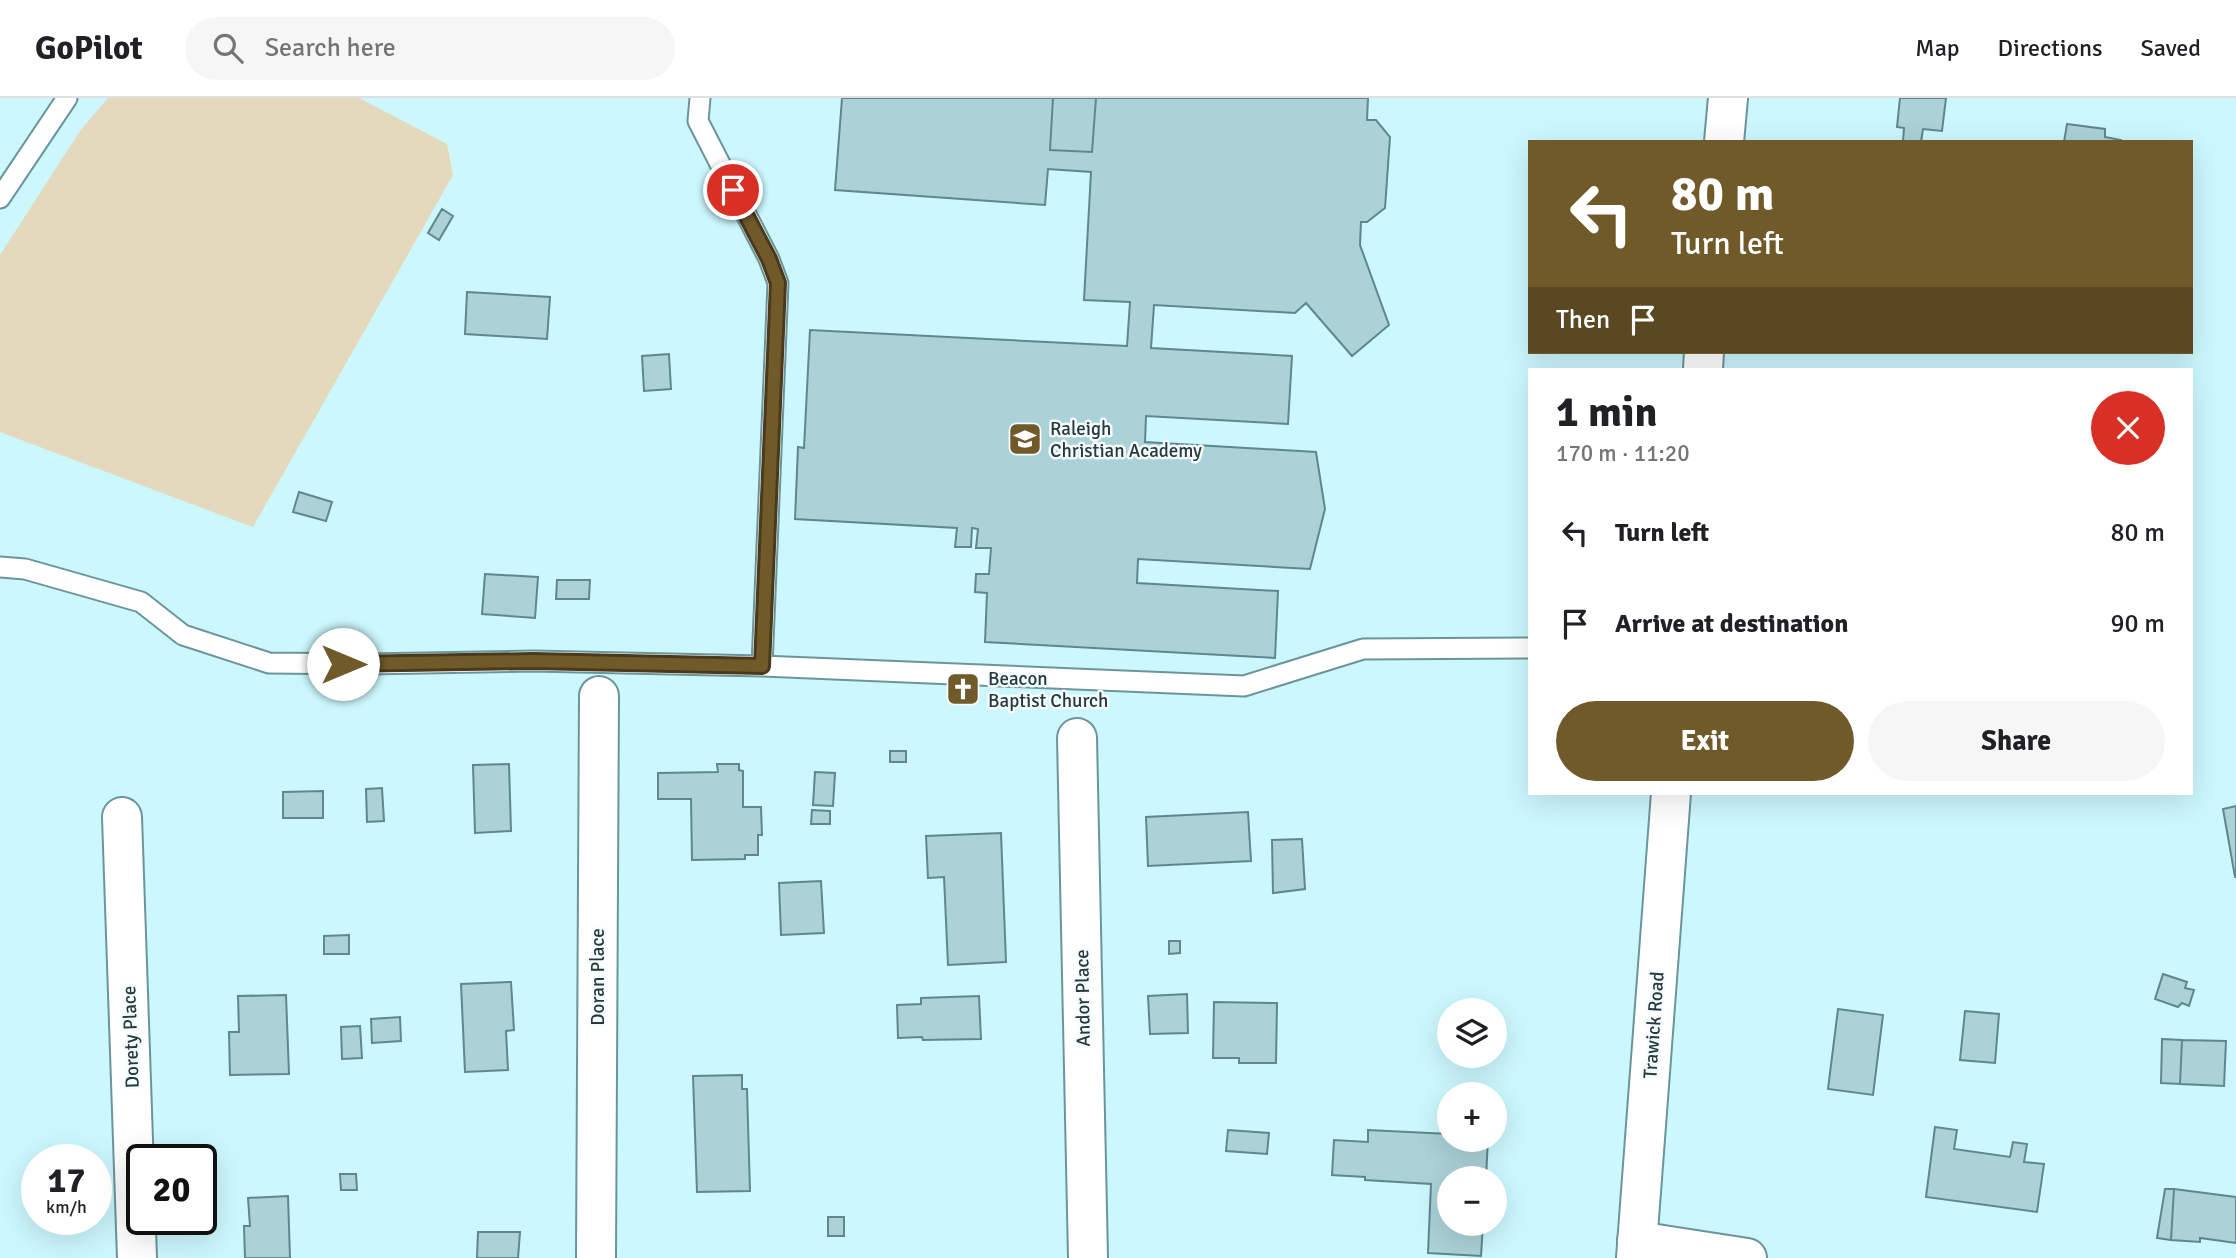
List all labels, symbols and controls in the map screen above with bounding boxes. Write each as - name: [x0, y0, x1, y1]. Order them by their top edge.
- search box: [185, 17, 675, 80]
- text: GoPilot: [35, 28, 143, 69]
- icon: search: [209, 29, 247, 67]
- text: Search here: [265, 32, 396, 64]
- text: Map: [1915, 33, 1960, 63]
- text: Directions: [1998, 33, 2103, 63]
- text: Saved: [2141, 33, 2201, 63]
- pin: [703, 160, 763, 220]
- text: 80 m: [1671, 164, 1774, 224]
- icon: left: [1556, 168, 1647, 259]
- icon: arrive: [714, 171, 752, 209]
- text: Turn left: [1671, 224, 1784, 263]
- icon: arrive: [1624, 301, 1662, 339]
- text: Then: [1556, 304, 1610, 336]
- text: 1 min: [1556, 387, 1657, 438]
- button: close: [2091, 391, 2165, 465]
- place label: Raleigh Christian Academy: [1050, 417, 1202, 463]
- school or university icon: Raleigh Christian Academy: [1006, 420, 1044, 458]
- text: 170 m · 11:20: [1556, 439, 1690, 468]
- icon: left: [1556, 514, 1594, 552]
- text: Turn left: [1615, 517, 1709, 549]
- text: 80 m: [2110, 517, 2165, 549]
- icon: arrive: [1556, 605, 1594, 643]
- text: Arrive at destination: [1615, 608, 1848, 640]
- text: 90 m: [2110, 608, 2165, 640]
- position arrow: [306, 627, 380, 701]
- place label: Beacon Baptist Church: [988, 667, 1108, 713]
- church icon: Beacon Baptist Church: [944, 670, 982, 708]
- button: Exit: [1556, 701, 1854, 781]
- button: Share: [1868, 701, 2165, 781]
- street label: Doran Place: [586, 928, 610, 1026]
- street label: Andor Place: [1070, 949, 1096, 1047]
- street label: Trawick Road: [1638, 971, 1670, 1079]
- street label: Dorety Place: [117, 985, 145, 1089]
- map controls: [1437, 998, 1507, 1236]
- button: layers: [1437, 998, 1507, 1068]
- button: +: [1437, 1082, 1507, 1152]
- speed limit sign: 20: [126, 1144, 217, 1235]
- text: 17: [48, 1159, 85, 1202]
- button: −: [1437, 1166, 1507, 1236]
- text: km/h: [46, 1196, 87, 1218]

